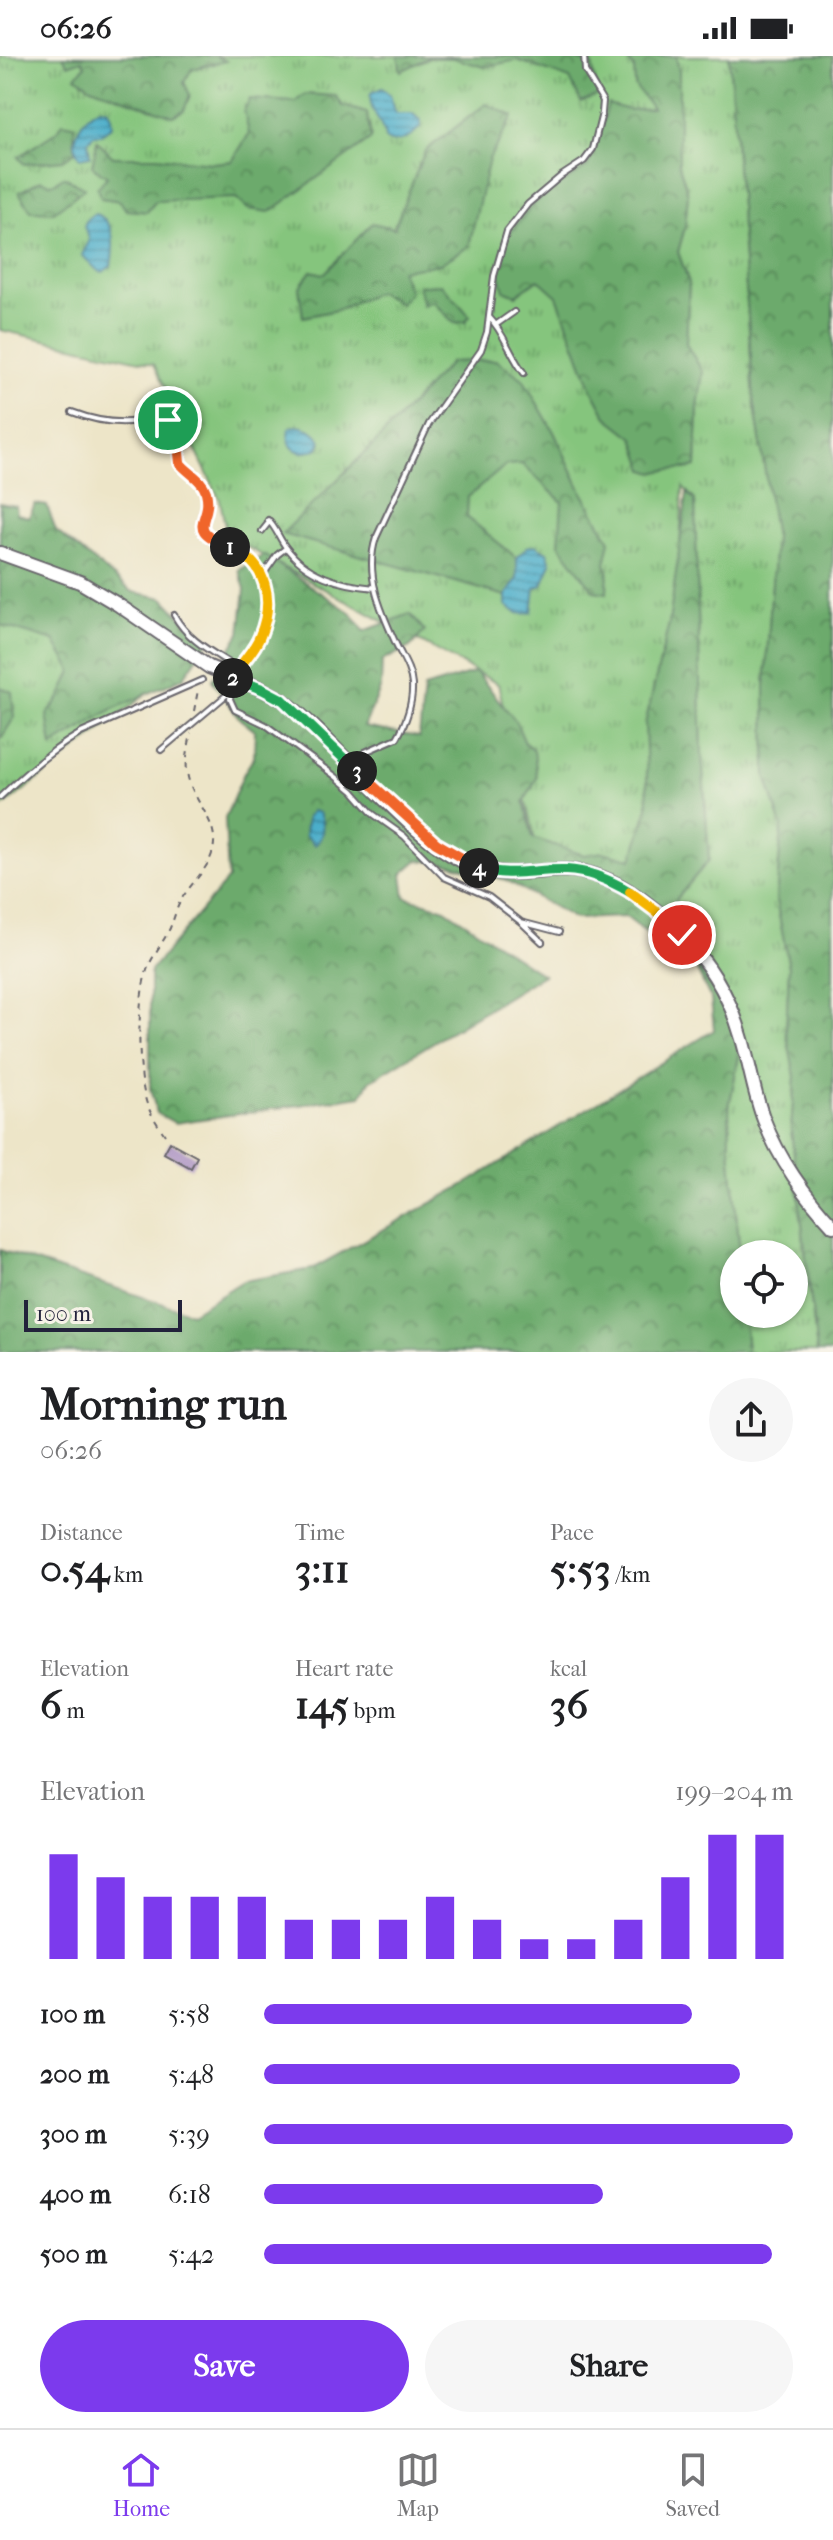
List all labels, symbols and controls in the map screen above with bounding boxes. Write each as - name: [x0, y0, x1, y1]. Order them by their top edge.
- text: 06:26: [40, 11, 112, 46]
- pin: [134, 386, 202, 454]
- icon: arrive: [146, 398, 190, 442]
- pin: 1: [210, 527, 250, 567]
- text: 1: [226, 534, 234, 560]
- pin: 2: [213, 658, 253, 698]
- text: 2: [227, 665, 239, 691]
- pin: 3: [337, 751, 377, 791]
- text: 3: [352, 758, 362, 784]
- pin: 4: [459, 848, 499, 888]
- text: 4: [473, 855, 486, 881]
- pin: [648, 901, 716, 969]
- icon: check: [660, 913, 704, 957]
- map controls: [720, 1240, 808, 1328]
- button: locate: [720, 1240, 808, 1328]
- scale bar: [24, 1296, 182, 1332]
- text: 100 m: [36, 1301, 91, 1327]
- button: share: [709, 1378, 793, 1462]
- text: Morning run: [40, 1379, 287, 1430]
- text: 06:26: [40, 1435, 102, 1466]
- text: Distance: [40, 1520, 123, 1546]
- text: Time: [295, 1520, 345, 1546]
- text: Pace: [550, 1520, 594, 1546]
- text: 0.54: [40, 1546, 109, 1592]
- text: 3:11: [295, 1546, 350, 1592]
- text: 5:53: [550, 1546, 611, 1592]
- text: km: [109, 1562, 143, 1588]
- text: /km: [611, 1562, 650, 1588]
- text: Elevation: [40, 1656, 129, 1682]
- text: Heart rate: [295, 1656, 394, 1682]
- text: kcal: [550, 1656, 587, 1682]
- text: 6: [40, 1682, 62, 1728]
- text: 145: [295, 1682, 349, 1728]
- text: 36: [550, 1682, 588, 1728]
- text: m: [62, 1698, 85, 1724]
- text: bpm: [349, 1698, 396, 1724]
- text: Elevation: [40, 1776, 145, 1807]
- text: 199–204 m: [675, 1776, 793, 1807]
- text: 100 m: [40, 1999, 105, 2030]
- text: 5:58: [168, 1999, 210, 2030]
- text: 200 m: [40, 2059, 109, 2090]
- text: 5:48: [168, 2059, 214, 2090]
- text: 300 m: [40, 2119, 107, 2150]
- text: 5:39: [168, 2119, 210, 2150]
- text: 400 m: [40, 2179, 111, 2210]
- text: 6:18: [168, 2179, 211, 2210]
- text: 500 m: [40, 2239, 107, 2270]
- text: 5:42: [168, 2239, 214, 2270]
- button: Save: [40, 2320, 409, 2412]
- button: Share: [425, 2320, 793, 2412]
- tab: Home: [113, 2448, 170, 2522]
- tab: Map: [396, 2448, 440, 2522]
- tab: Saved: [666, 2448, 720, 2522]

